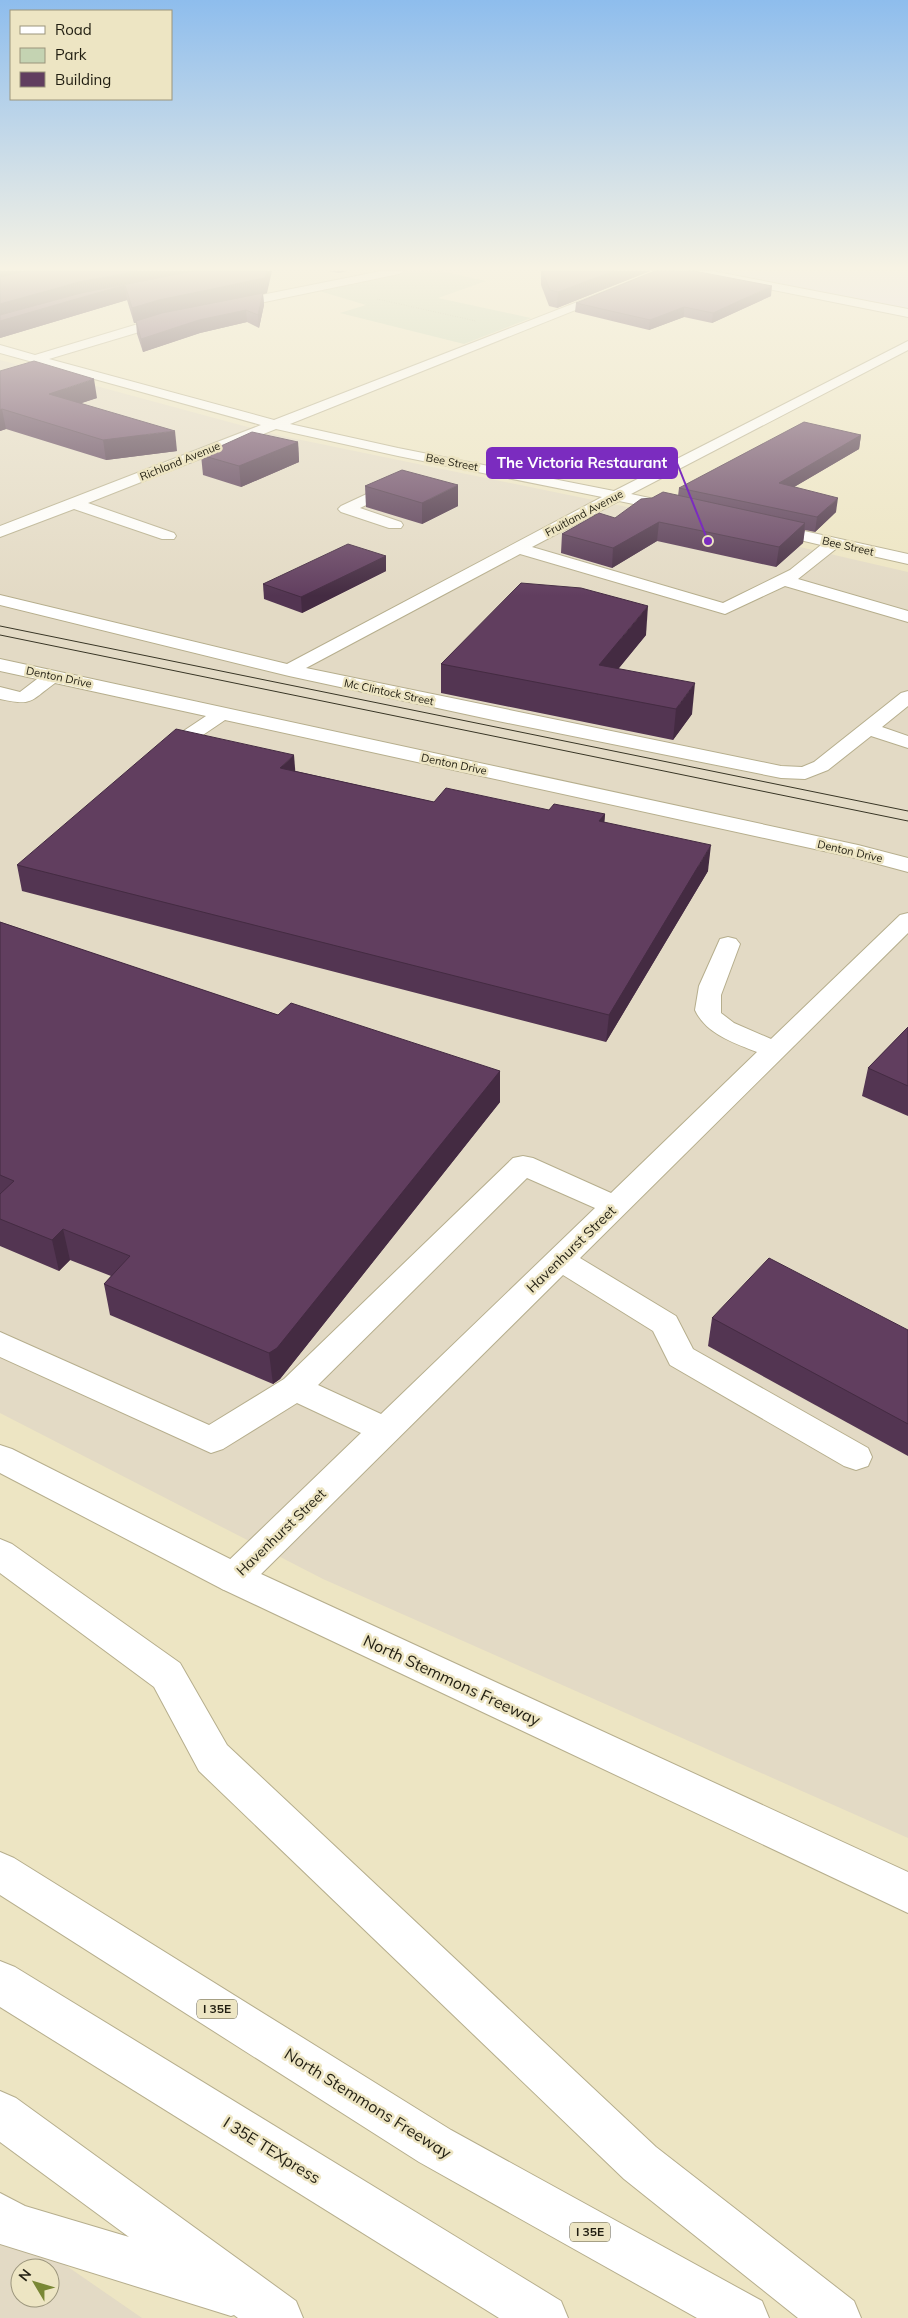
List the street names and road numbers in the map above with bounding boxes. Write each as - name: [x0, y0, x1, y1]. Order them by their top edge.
- street label: Richland Avenue: [138, 438, 222, 484]
- street label: Bee Street: [425, 450, 479, 474]
- street label: Fruitland Avenue: [543, 487, 625, 539]
- street label: Bee Street: [821, 533, 875, 559]
- street label: Denton Drive: [25, 663, 93, 691]
- street label: Mc Clintock Street: [343, 676, 435, 708]
- street label: Denton Drive: [420, 750, 488, 778]
- street label: Denton Drive: [816, 837, 884, 865]
- street label: Havenhurst Street: [522, 1202, 620, 1296]
- street label: Havenhurst Street: [232, 1485, 330, 1579]
- street label: North Stemmons Freeway: [360, 1630, 544, 1730]
- road number: I 35E: [197, 2000, 237, 2018]
- street label: North Stemmons Freeway: [281, 2043, 456, 2163]
- street label: I 35E TEXpress: [220, 2112, 324, 2188]
- road number: I 35E: [570, 2222, 610, 2242]

